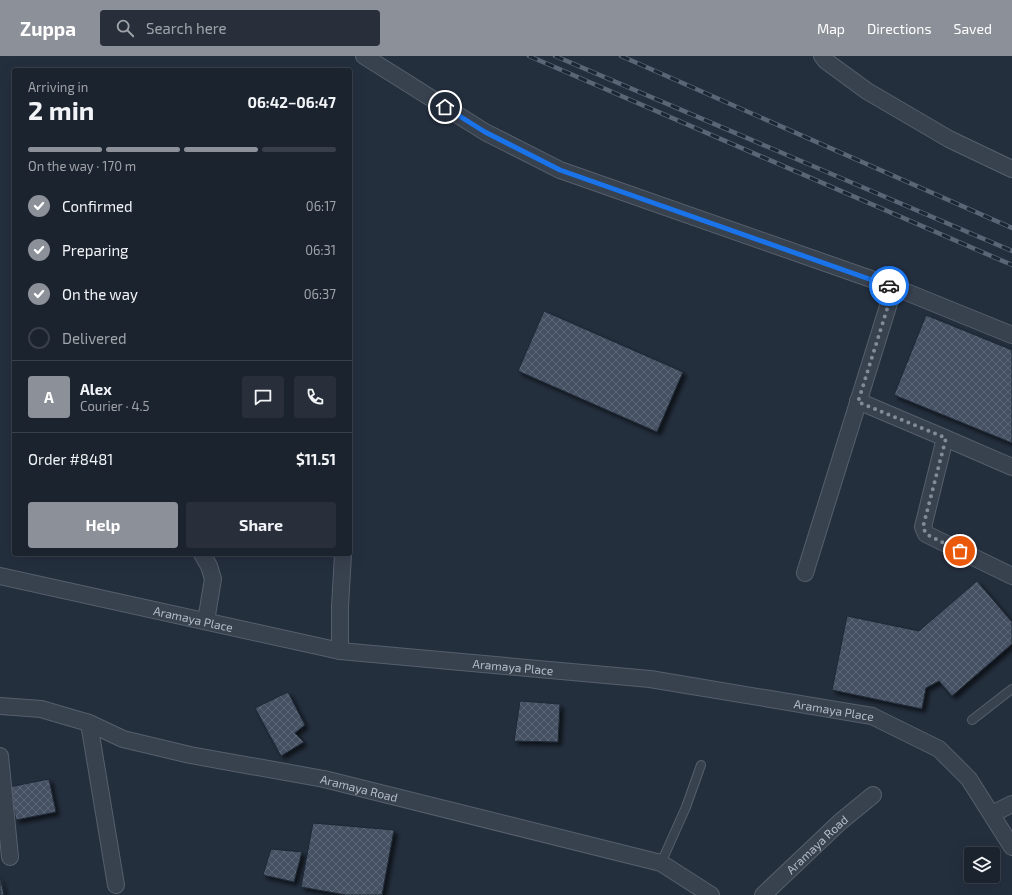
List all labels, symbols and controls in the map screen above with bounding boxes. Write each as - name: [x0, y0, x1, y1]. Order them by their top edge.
- search box: [100, 10, 380, 46]
- text: Zuppa: [20, 17, 76, 40]
- icon: search: [114, 17, 136, 39]
- text: Search here: [146, 19, 227, 37]
- text: Map: [817, 20, 845, 37]
- text: Directions: [867, 20, 932, 37]
- text: Saved: [954, 20, 992, 37]
- text: Arriving in: [28, 79, 88, 95]
- pin: [428, 90, 462, 124]
- text: 06:42–06:47: [248, 93, 336, 111]
- text: 2 min: [28, 94, 94, 125]
- icon: home: [434, 96, 456, 118]
- text: On the way · 170 m: [28, 158, 136, 174]
- icon: check: [28, 195, 50, 217]
- text: Confirmed: [62, 197, 133, 215]
- text: 06:17: [306, 198, 336, 214]
- icon: check: [28, 239, 50, 261]
- text: Preparing: [62, 241, 128, 259]
- text: 06:31: [305, 242, 336, 258]
- courier: [869, 266, 909, 306]
- icon: car: [878, 275, 900, 297]
- icon: check: [28, 283, 50, 305]
- text: On the way: [62, 285, 138, 303]
- text: 06:37: [304, 286, 336, 302]
- text: Delivered: [62, 329, 127, 347]
- button: chat: [242, 376, 284, 418]
- button: phone: [294, 376, 336, 418]
- text: Alex: [80, 380, 112, 398]
- text: A: [44, 388, 54, 406]
- text: Courier · 4.5: [80, 398, 149, 414]
- text: Order #8481: [28, 450, 113, 468]
- text: $11.51: [296, 450, 336, 468]
- button: Help: [28, 502, 178, 548]
- button: Share: [186, 502, 336, 548]
- pin: [943, 534, 977, 568]
- icon: bag: [949, 540, 971, 562]
- street label: Aramaya Place: [152, 603, 234, 634]
- street label: Aramaya Place: [472, 656, 554, 677]
- street label: Aramaya Place: [793, 696, 875, 723]
- street label: Aramaya Road: [319, 771, 399, 804]
- street label: Aramaya Road: [783, 812, 850, 876]
- map controls: [964, 847, 1000, 883]
- button: layers: [964, 847, 1000, 883]

